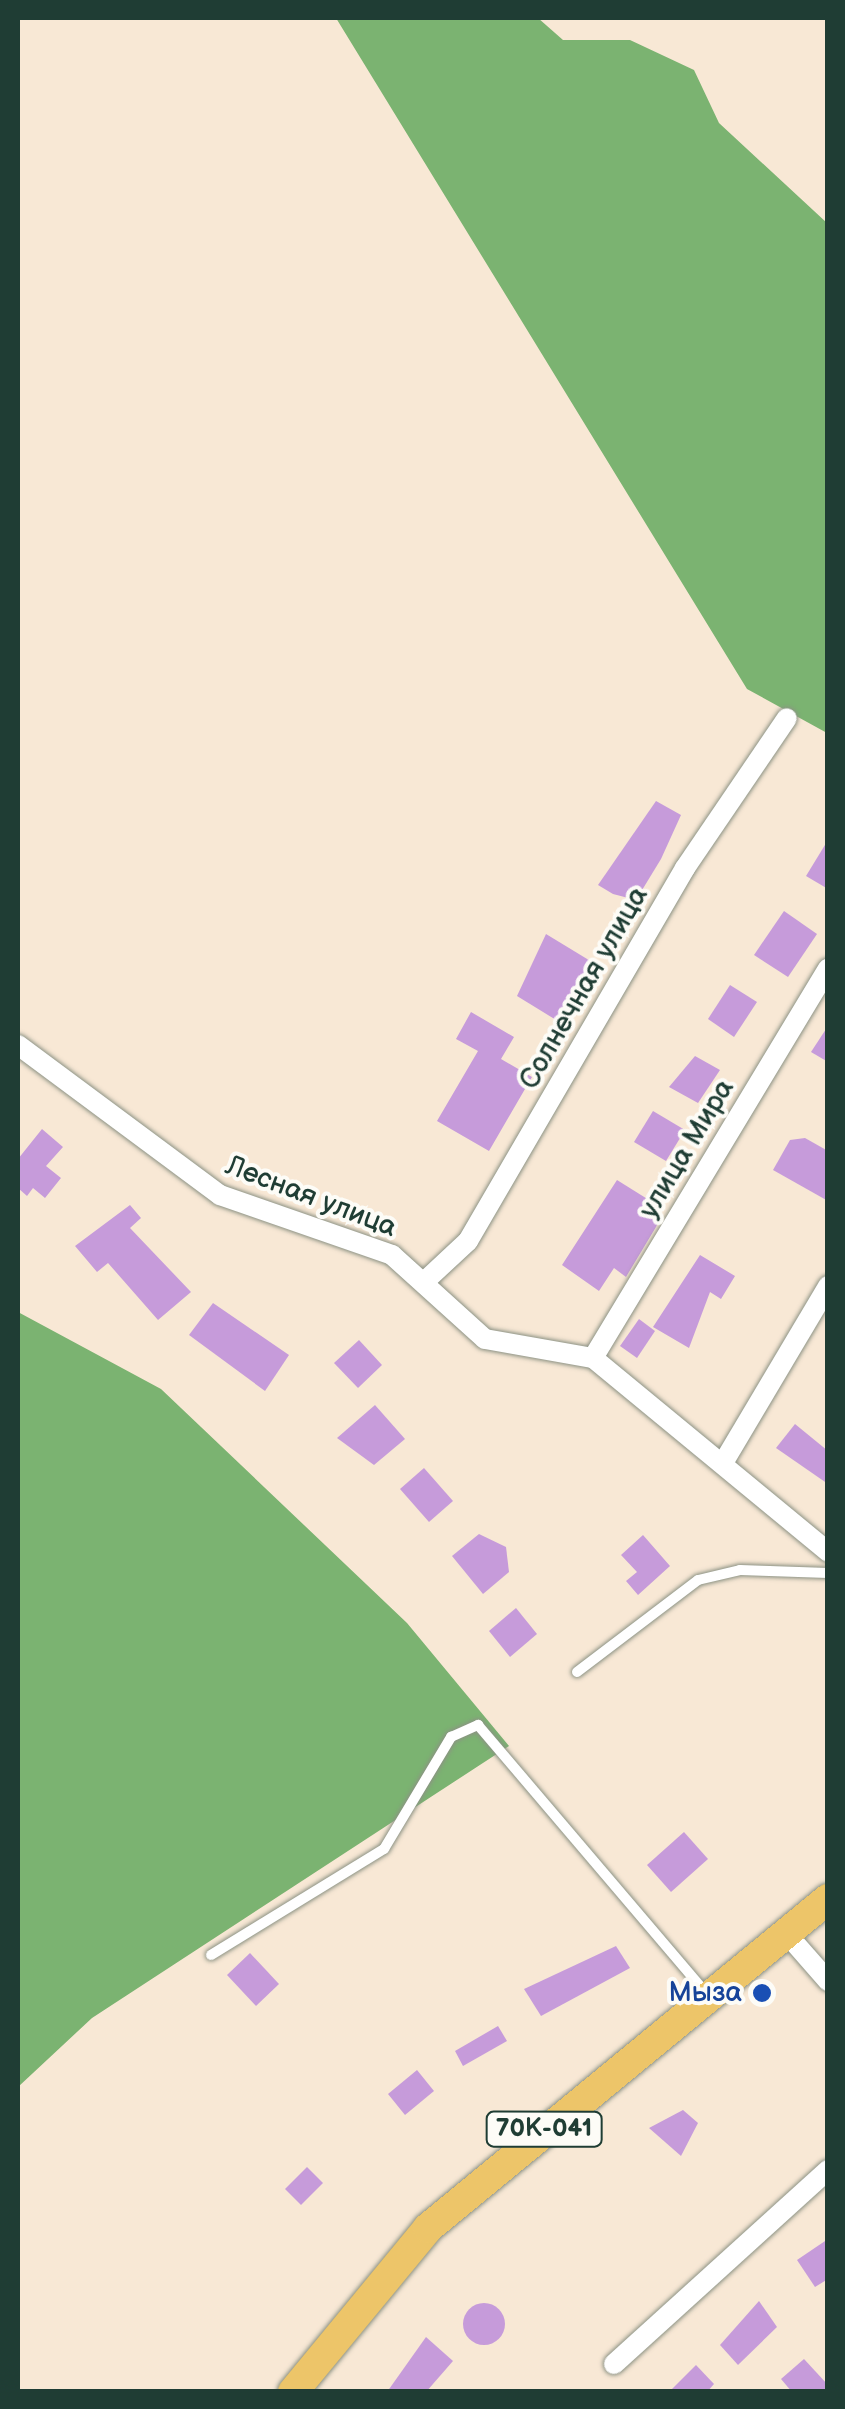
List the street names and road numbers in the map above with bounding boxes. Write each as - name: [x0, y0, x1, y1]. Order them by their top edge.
- street label: Солнечная улица: [512, 881, 656, 1095]
- street label: улица Мира: [632, 1073, 742, 1225]
- street label: Лесная улица: [221, 1149, 401, 1245]
- road number: 70К-041: [484, 2109, 604, 2149]

